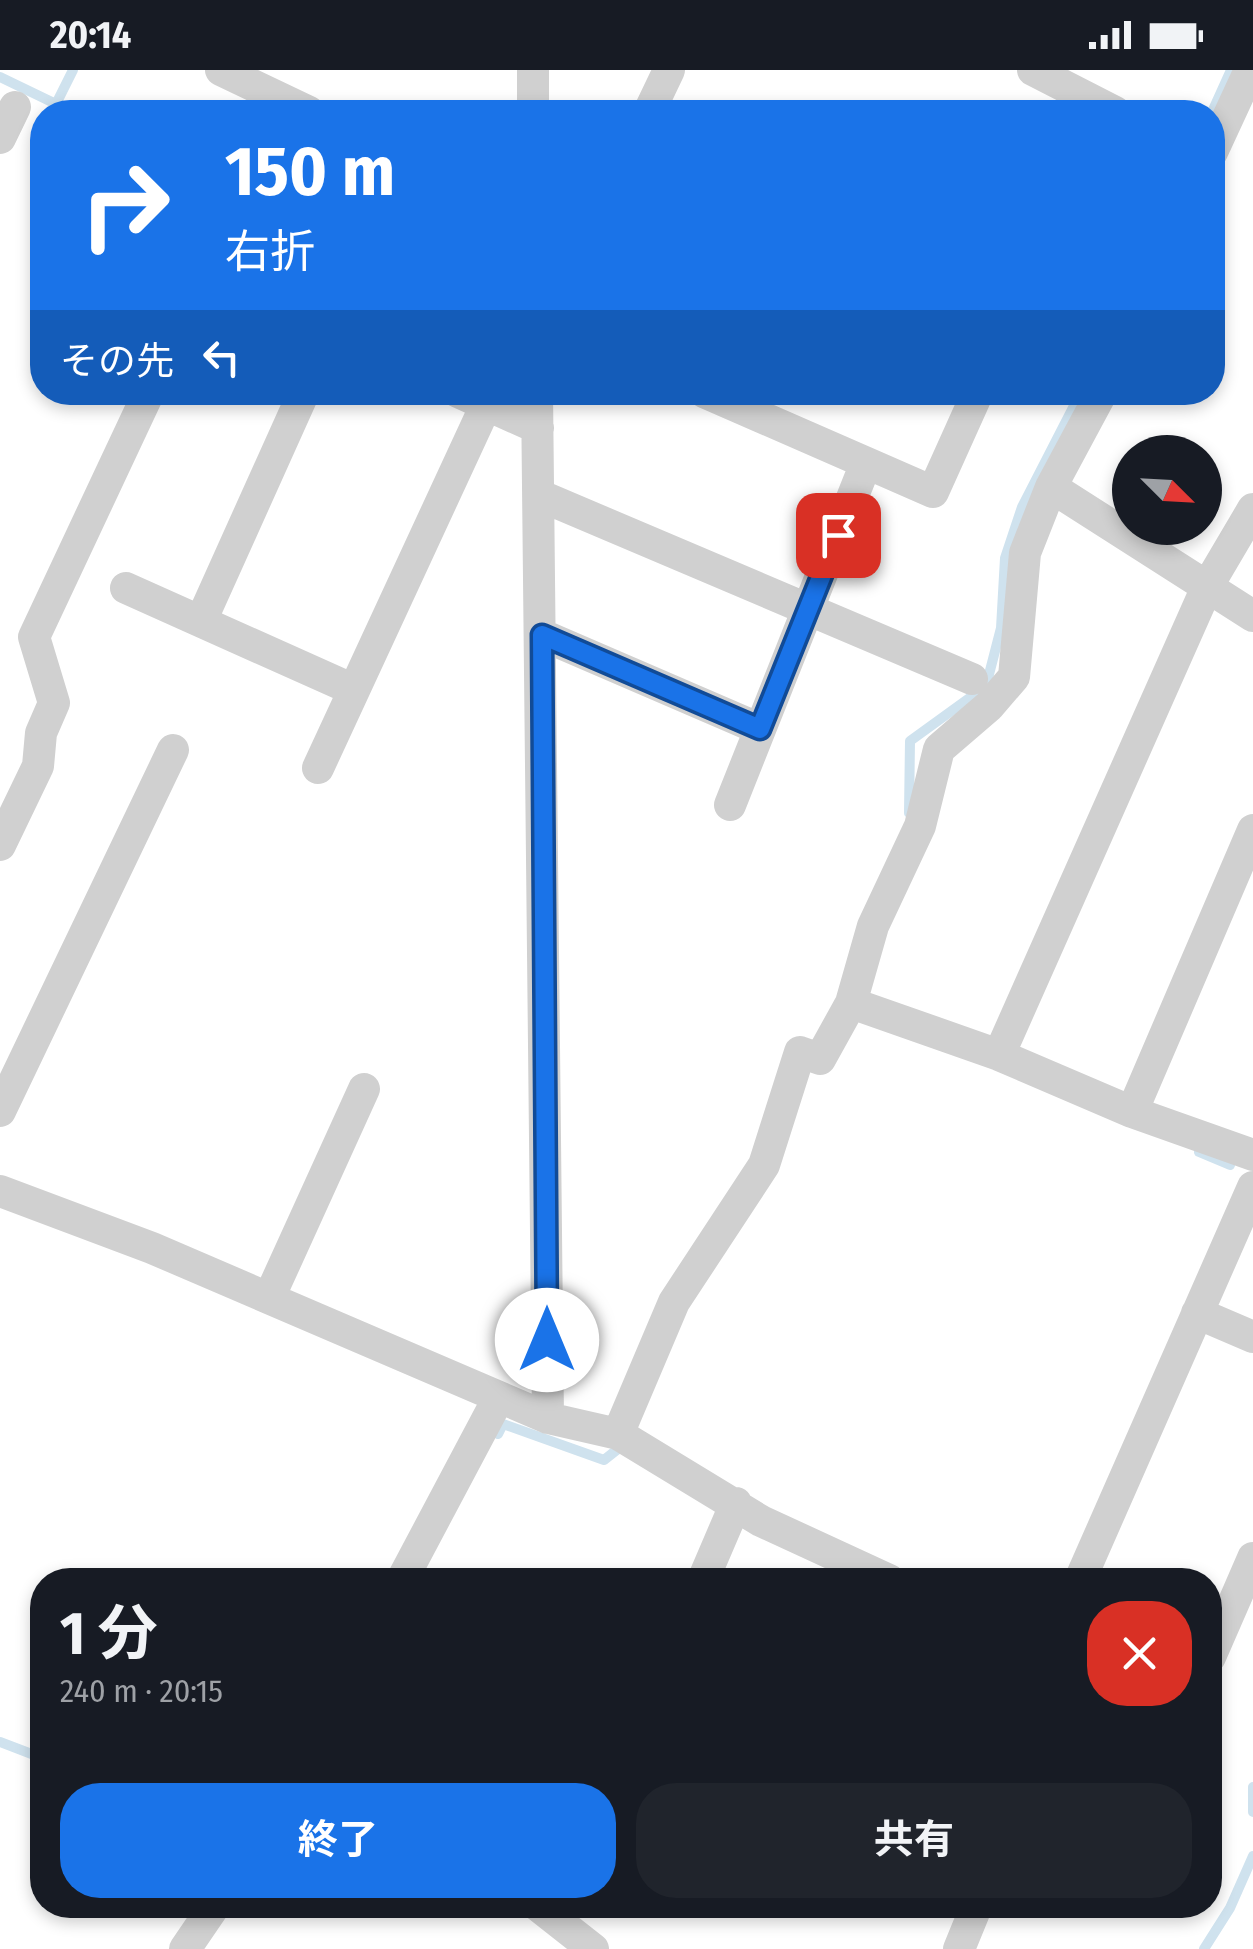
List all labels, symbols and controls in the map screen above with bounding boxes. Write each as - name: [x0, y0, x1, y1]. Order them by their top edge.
- text: 20:14: [50, 12, 131, 58]
- text: 150 m: [225, 130, 395, 214]
- icon: right: [60, 140, 190, 270]
- text: 右折: [225, 225, 315, 279]
- icon: left: [194, 330, 249, 385]
- text: その先: [60, 338, 174, 384]
- north arrow: [1112, 435, 1222, 545]
- map controls: [1112, 435, 1222, 545]
- pin: [796, 493, 881, 578]
- icon: arrive: [811, 508, 866, 563]
- position arrow: [495, 1288, 599, 1392]
- text: 1 分: [60, 1598, 158, 1670]
- button: close: [1087, 1601, 1192, 1706]
- text: 240 m · 20:15: [60, 1672, 223, 1710]
- button: 終了: [60, 1783, 616, 1898]
- button: 共有: [636, 1783, 1192, 1898]

